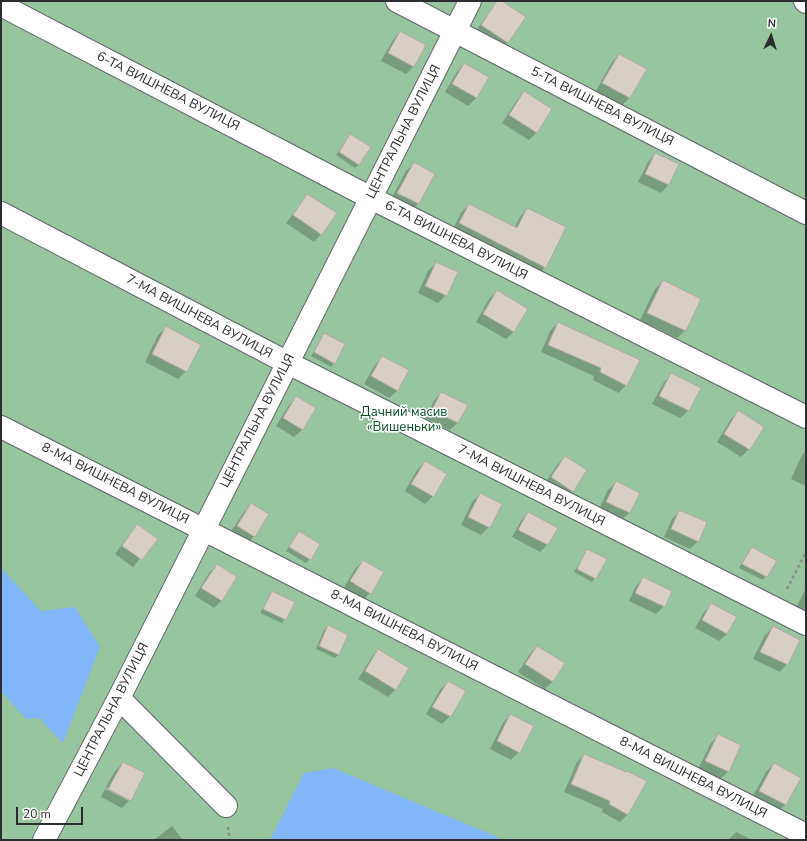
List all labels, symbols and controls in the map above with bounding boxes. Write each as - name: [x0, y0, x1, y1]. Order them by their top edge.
- north arrow: [751, 16, 791, 56]
- text: N: [767, 16, 776, 31]
- street label: 6-ТА ВИШНЕВА ВУЛИЦЯ: [94, 49, 242, 135]
- street label: ЦЕНТРАЛЬНА ВУЛИЦЯ: [363, 62, 445, 202]
- street label: 5-ТА ВИШНЕВА ВУЛИЦЯ: [528, 64, 676, 150]
- street label: 6-ТА ВИШНЕВА ВУЛИЦЯ: [382, 198, 530, 284]
- street label: 7-МА ВИШНЕВА ВУЛИЦЯ: [123, 272, 275, 362]
- street label: ЦЕНТРАЛЬНА ВУЛИЦЯ: [217, 351, 299, 491]
- park label: Дачний масив «Вишеньки»: [361, 405, 447, 436]
- street label: 8-МА ВИШНЕВА ВУЛИЦЯ: [39, 440, 191, 528]
- street label: 7-МА ВИШНЕВА ВУЛИЦЯ: [455, 442, 607, 530]
- street label: 8-МА ВИШНЕВА ВУЛИЦЯ: [328, 587, 480, 675]
- street label: ЦЕНТРАЛЬНА ВУЛИЦЯ: [71, 640, 153, 780]
- street label: 8-МА ВИШНЕВА ВУЛИЦЯ: [617, 734, 769, 822]
- scale bar: [18, 799, 85, 825]
- text: 20 m: [23, 806, 51, 822]

